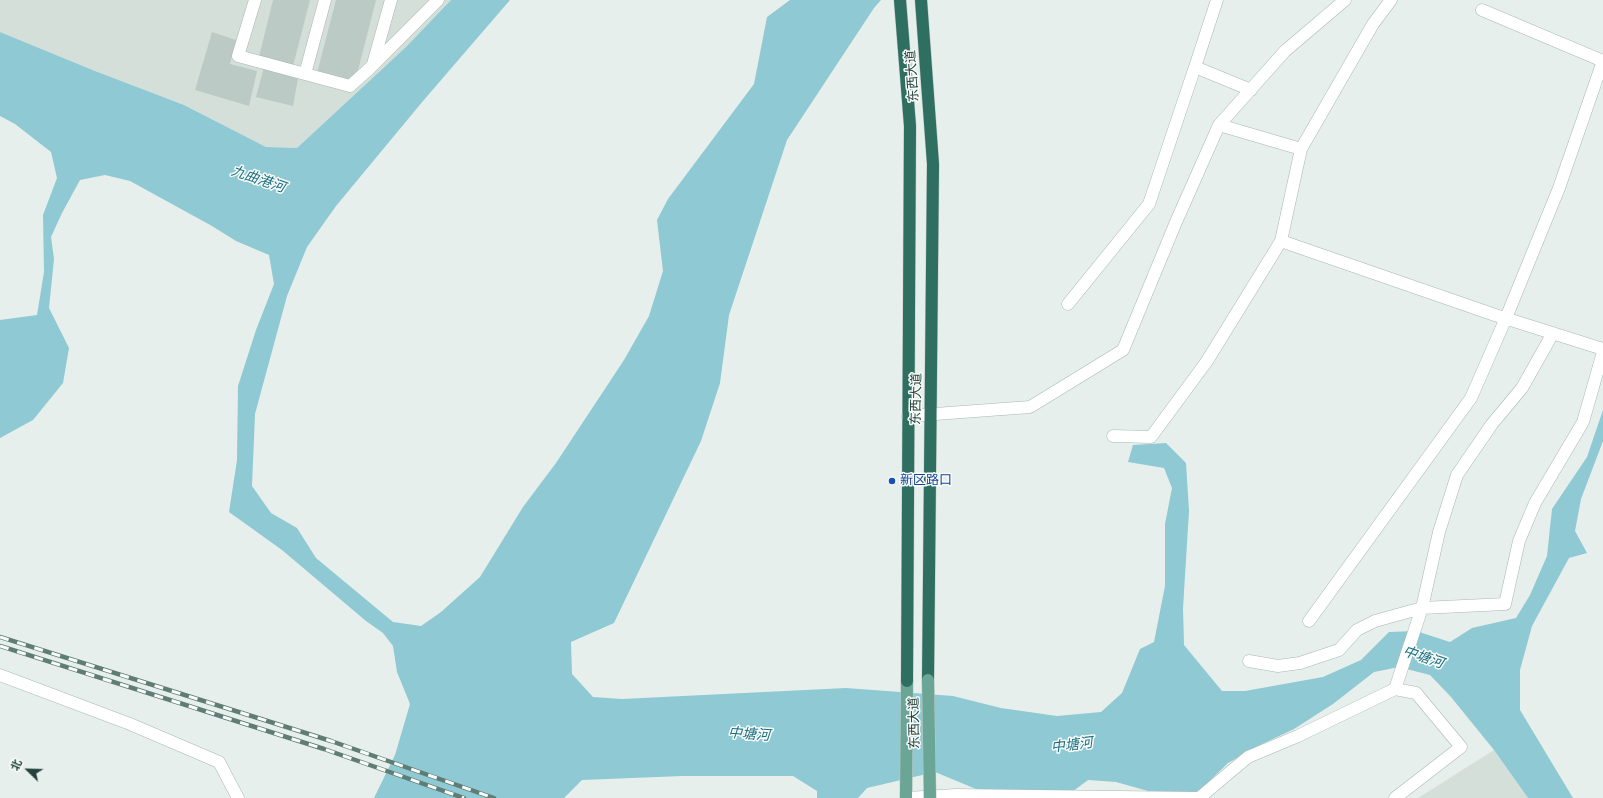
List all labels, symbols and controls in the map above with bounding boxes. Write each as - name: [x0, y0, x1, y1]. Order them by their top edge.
- street label: 东西大道: [903, 50, 923, 102]
- water label: 九曲港河: [229, 163, 287, 197]
- street label: 东西大道: [909, 373, 925, 425]
- place label: 新区路口: [900, 473, 952, 489]
- marker: 新区路口: [887, 476, 897, 486]
- water label: 中塘河: [1400, 643, 1446, 673]
- street label: 东西大道: [907, 697, 923, 749]
- water label: 中塘河: [727, 725, 771, 745]
- water label: 中塘河: [1050, 735, 1094, 757]
- north arrow: [8, 750, 48, 790]
- text: 北: [8, 758, 25, 773]

